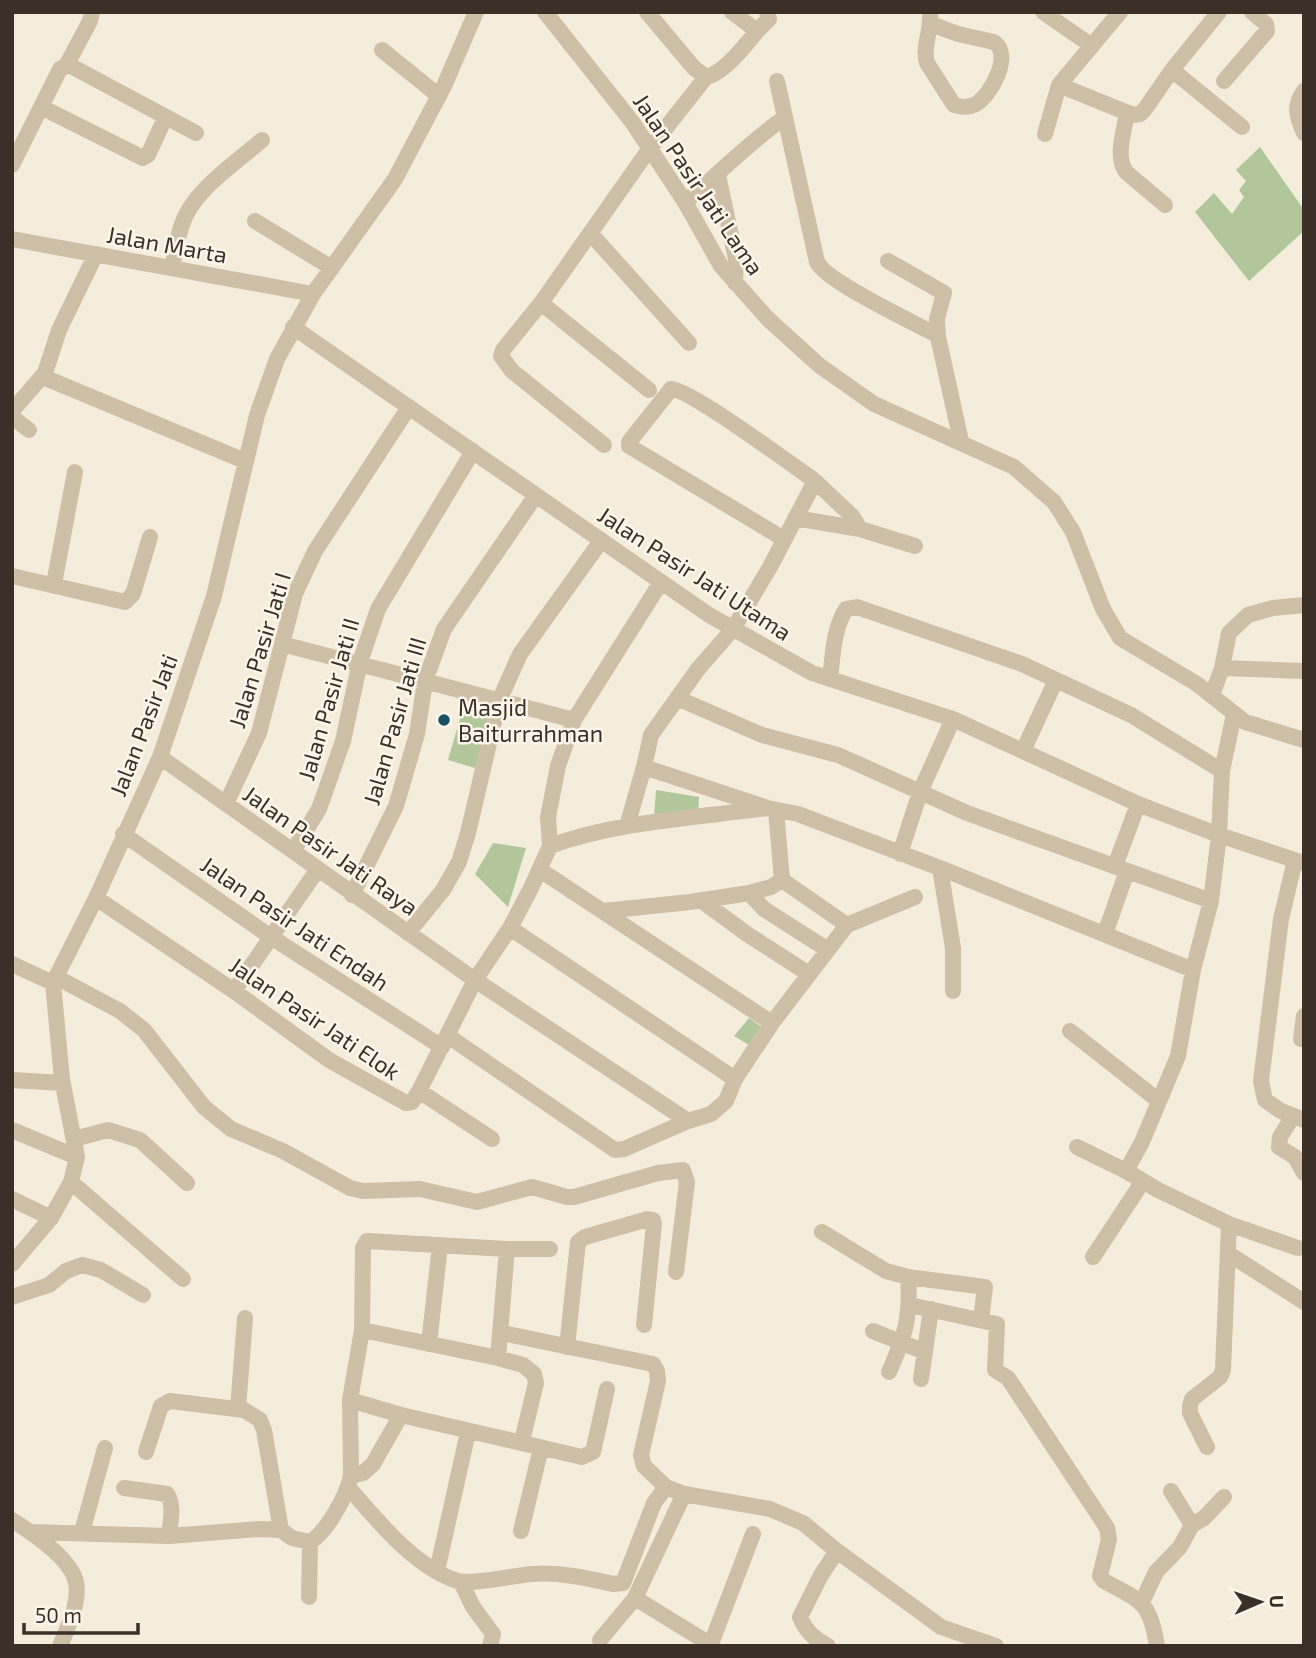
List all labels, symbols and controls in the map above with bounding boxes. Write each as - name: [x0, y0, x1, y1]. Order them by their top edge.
- street label: Jalan Pasir Jati Lama: [628, 88, 770, 280]
- street label: Jalan Marta: [105, 220, 229, 268]
- street label: Jalan Pasir Jati Utama: [593, 500, 797, 646]
- street label: Jalan Pasir Jati I: [222, 569, 296, 731]
- street label: Jalan Pasir Jati II: [291, 615, 365, 783]
- street label: Jalan Pasir Jati III: [357, 634, 431, 808]
- street label: Jalan Pasir Jati: [103, 650, 183, 800]
- place label: Masjid Baiturrahman: [458, 693, 603, 747]
- marker: Masjid Baiturrahman: [436, 712, 452, 728]
- street label: Jalan Pasir Jati Raya: [238, 779, 424, 921]
- street label: Jalan Pasir Jati Endah: [196, 850, 394, 996]
- street label: Jalan Pasir Jati Elok: [224, 951, 406, 1086]
- north arrow: [1225, 1567, 1295, 1637]
- scale bar: [24, 1592, 138, 1636]
- text: U: [1266, 1594, 1289, 1608]
- text: 50 m: [35, 1602, 82, 1627]

